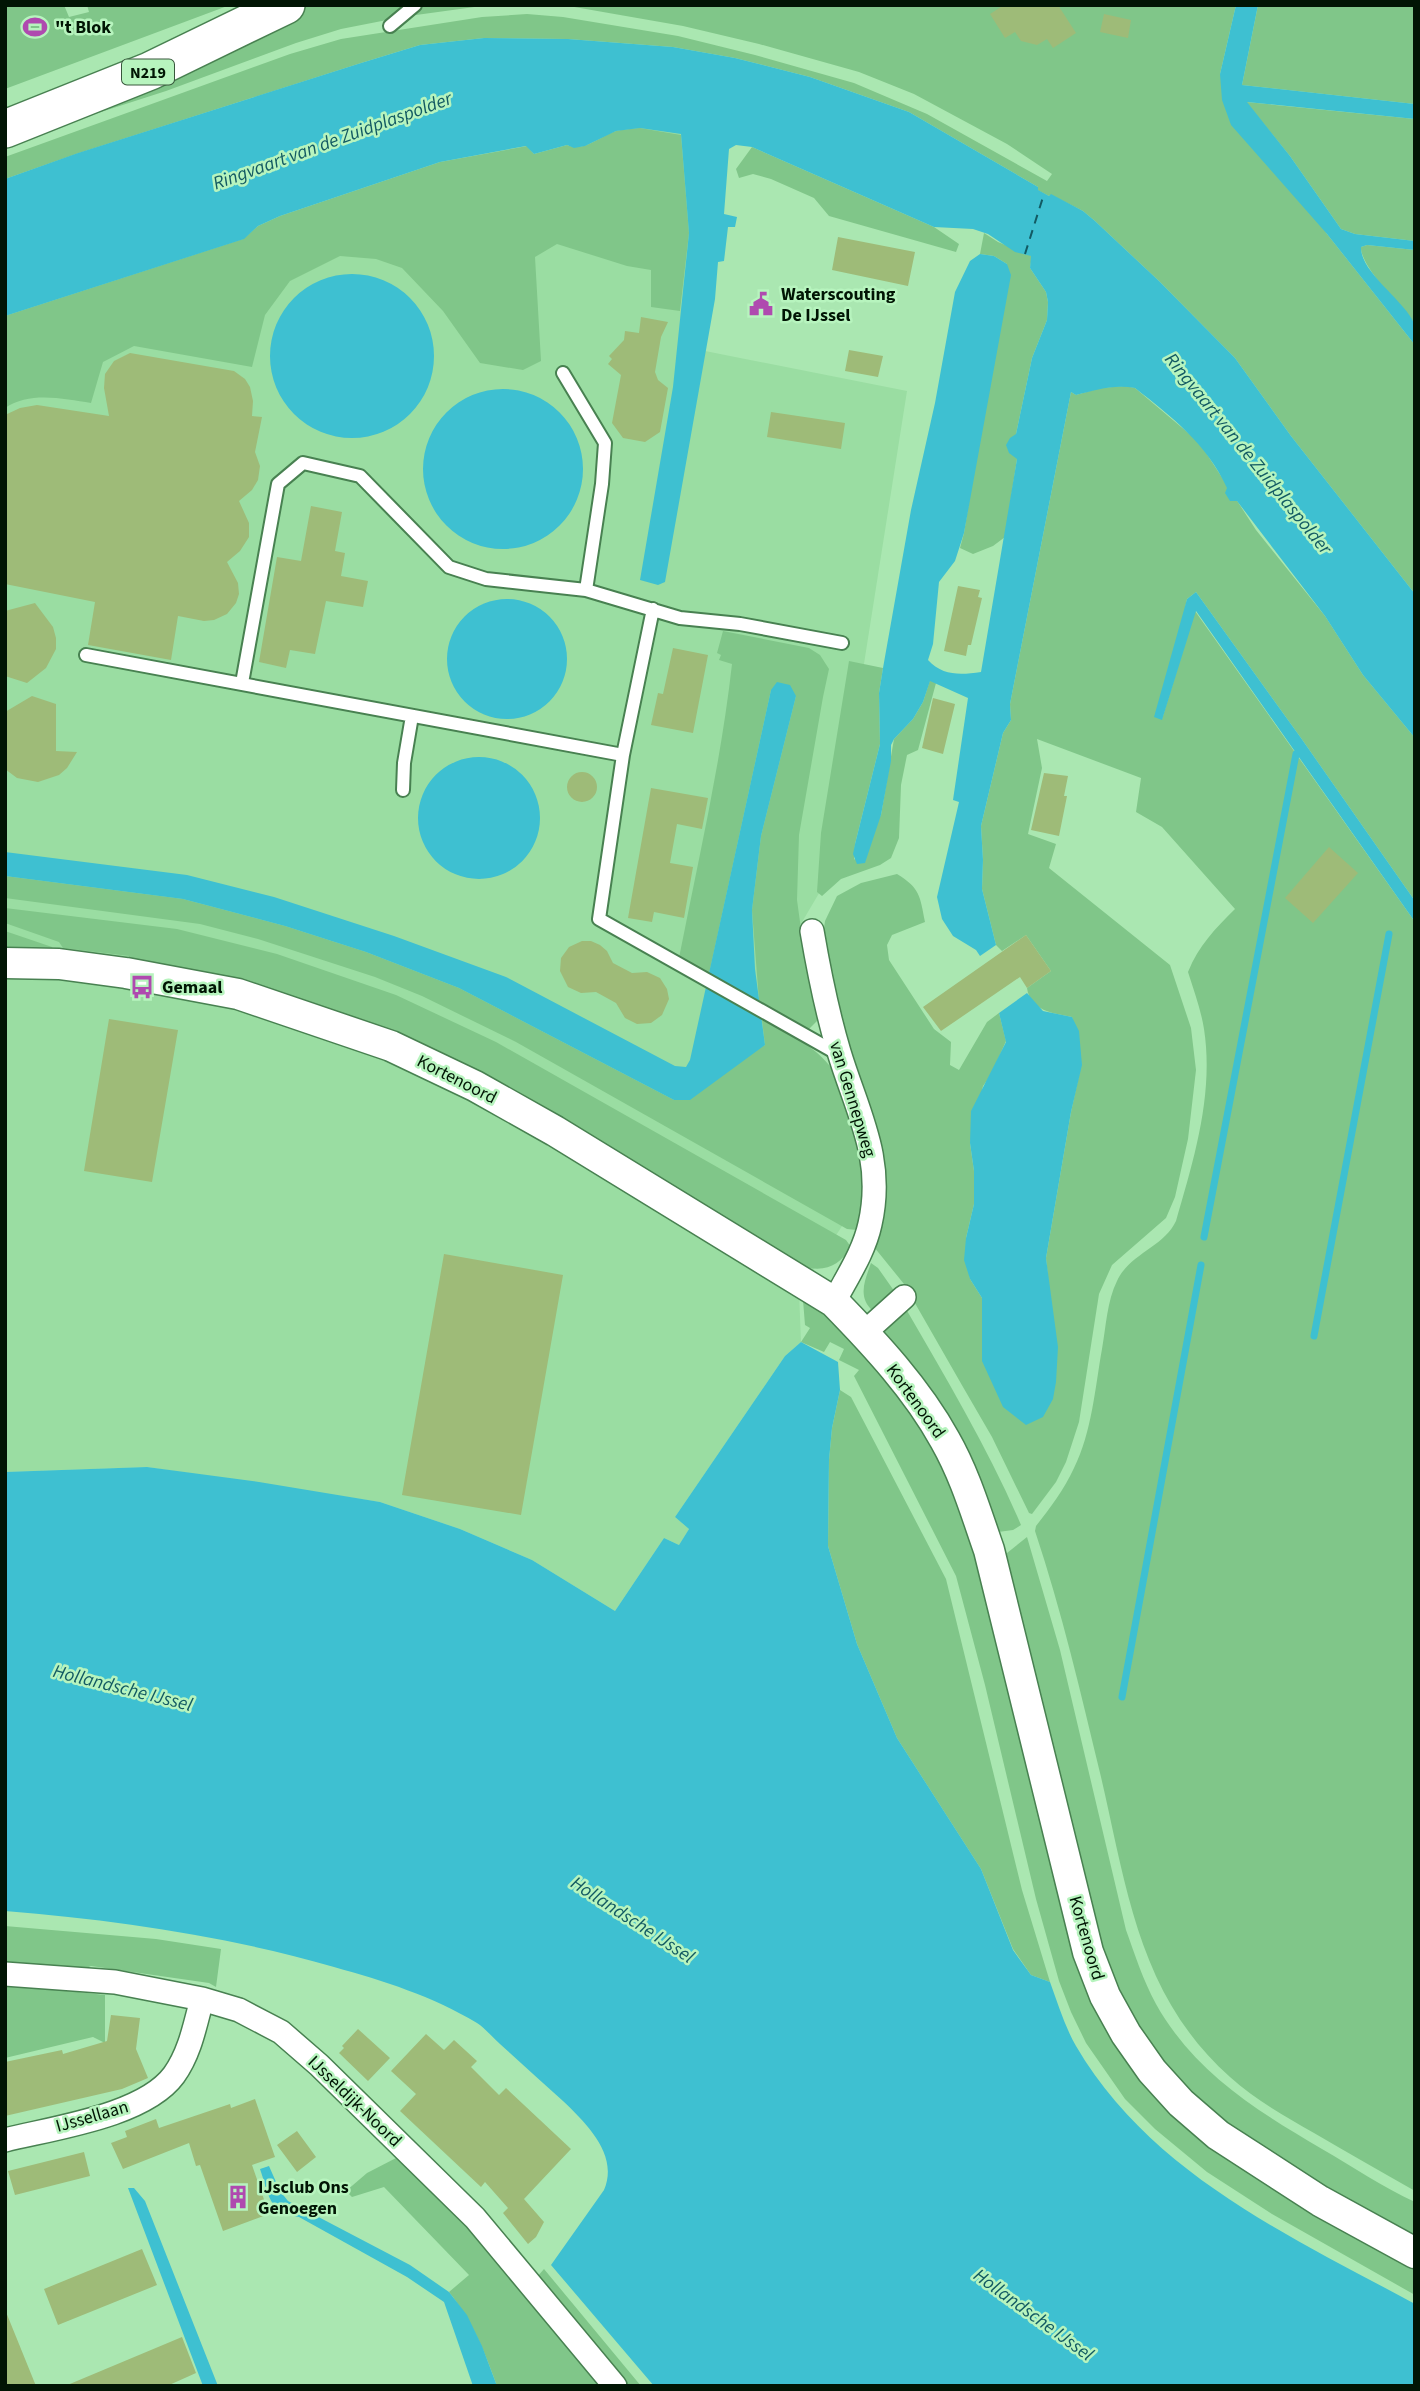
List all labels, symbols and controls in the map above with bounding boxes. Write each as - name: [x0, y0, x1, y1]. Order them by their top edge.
- sports icon: "t Blok: [21, 13, 49, 41]
- place label: "t Blok: [55, 15, 111, 40]
- road number: N219: [122, 60, 174, 85]
- water label: Ringvaart van de Zuidplaspolder: [209, 85, 457, 197]
- place label: Waterscouting De IJssel: [781, 282, 896, 328]
- public building icon: Waterscouting De IJssel: [747, 290, 775, 318]
- water label: Ringvaart van de Zuidplaspolder: [1158, 347, 1339, 562]
- bus stop icon: Gemaal: [128, 973, 156, 1001]
- place label: Gemaal: [162, 975, 222, 1000]
- street label: van Gennepweg: [823, 1038, 882, 1160]
- street label: Kortenoord: [413, 1049, 501, 1110]
- street label: Kortenoord: [880, 1359, 951, 1444]
- water label: Hollandsche IJssel: [50, 1658, 195, 1719]
- water label: Hollandsche IJssel: [565, 1870, 700, 1971]
- street label: Kortenoord: [1063, 1893, 1110, 1983]
- street label: IJsseldijk-Noord: [302, 2050, 407, 2153]
- street label: IJssellaan: [53, 2094, 131, 2139]
- place label: IJsclub Ons Genoegen: [258, 2175, 349, 2221]
- building icon: IJsclub Ons Genoegen: [224, 2183, 252, 2211]
- water label: Hollandsche IJssel: [967, 2262, 1099, 2368]

